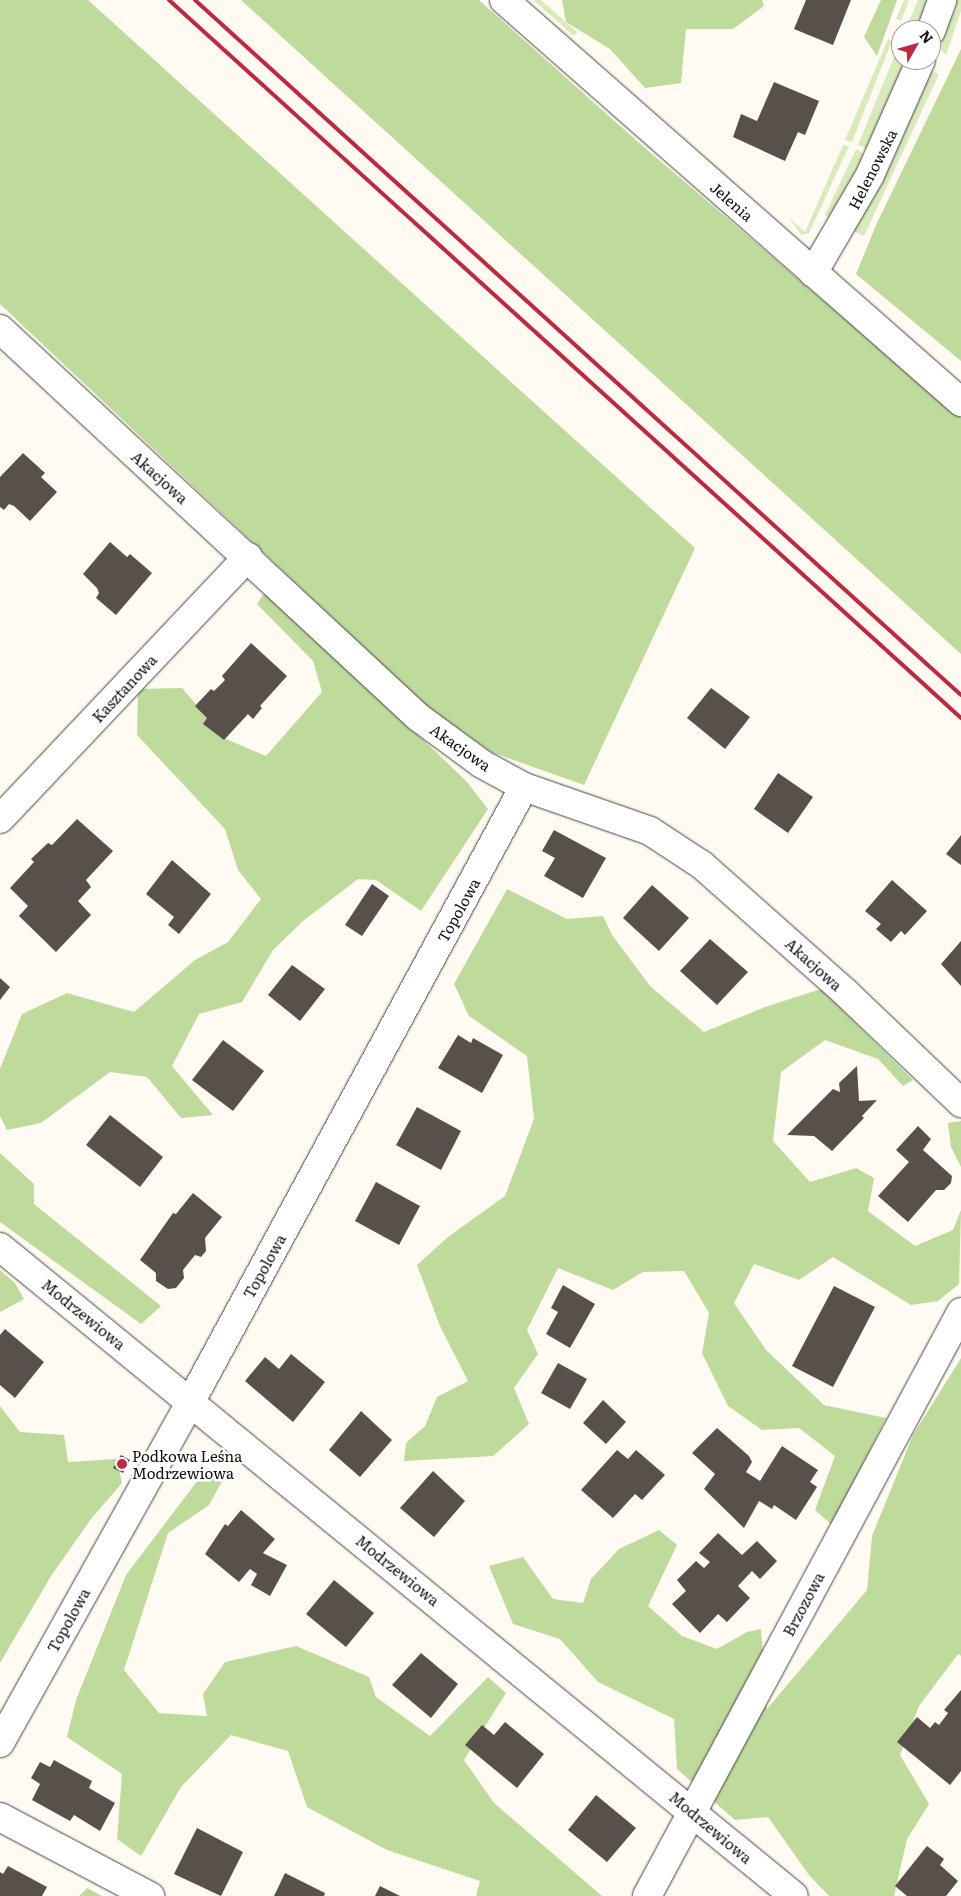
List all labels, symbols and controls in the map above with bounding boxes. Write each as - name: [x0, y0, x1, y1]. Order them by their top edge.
- north arrow: [891, 20, 941, 70]
- text: N: [916, 26, 939, 47]
- street label: Helenowska: [844, 126, 900, 212]
- street label: Jelenia: [707, 178, 757, 224]
- street label: Akacjowa: [128, 447, 192, 507]
- street label: Kasztanowa: [88, 650, 160, 726]
- street label: Akacjowa: [427, 720, 495, 774]
- street label: Topolowa: [433, 875, 483, 945]
- street label: Akacjowa: [782, 934, 846, 994]
- street label: Topolowa: [239, 1231, 289, 1301]
- street label: Modrzewiowa: [39, 1275, 129, 1353]
- place label: Podkowa Leśna Modrzewiowa: [132, 1446, 242, 1481]
- marker: Podkowa Leśna Modrzewiowa: [116, 1458, 128, 1470]
- street label: Modrzewiowa: [353, 1531, 443, 1609]
- street label: Brzozowa: [779, 1569, 827, 1639]
- street label: Topolowa: [43, 1585, 93, 1655]
- street label: Modrzewiowa: [666, 1787, 756, 1867]

